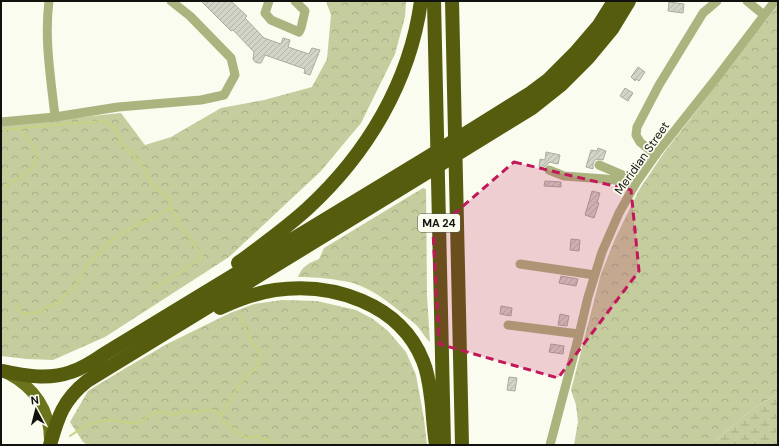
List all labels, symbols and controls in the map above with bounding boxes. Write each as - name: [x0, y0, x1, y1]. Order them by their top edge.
- street label: Meridian Street: [611, 118, 673, 198]
- road number: MA 24: [418, 214, 460, 232]
- north arrow: [16, 390, 56, 430]
- text: N: [30, 393, 40, 408]

